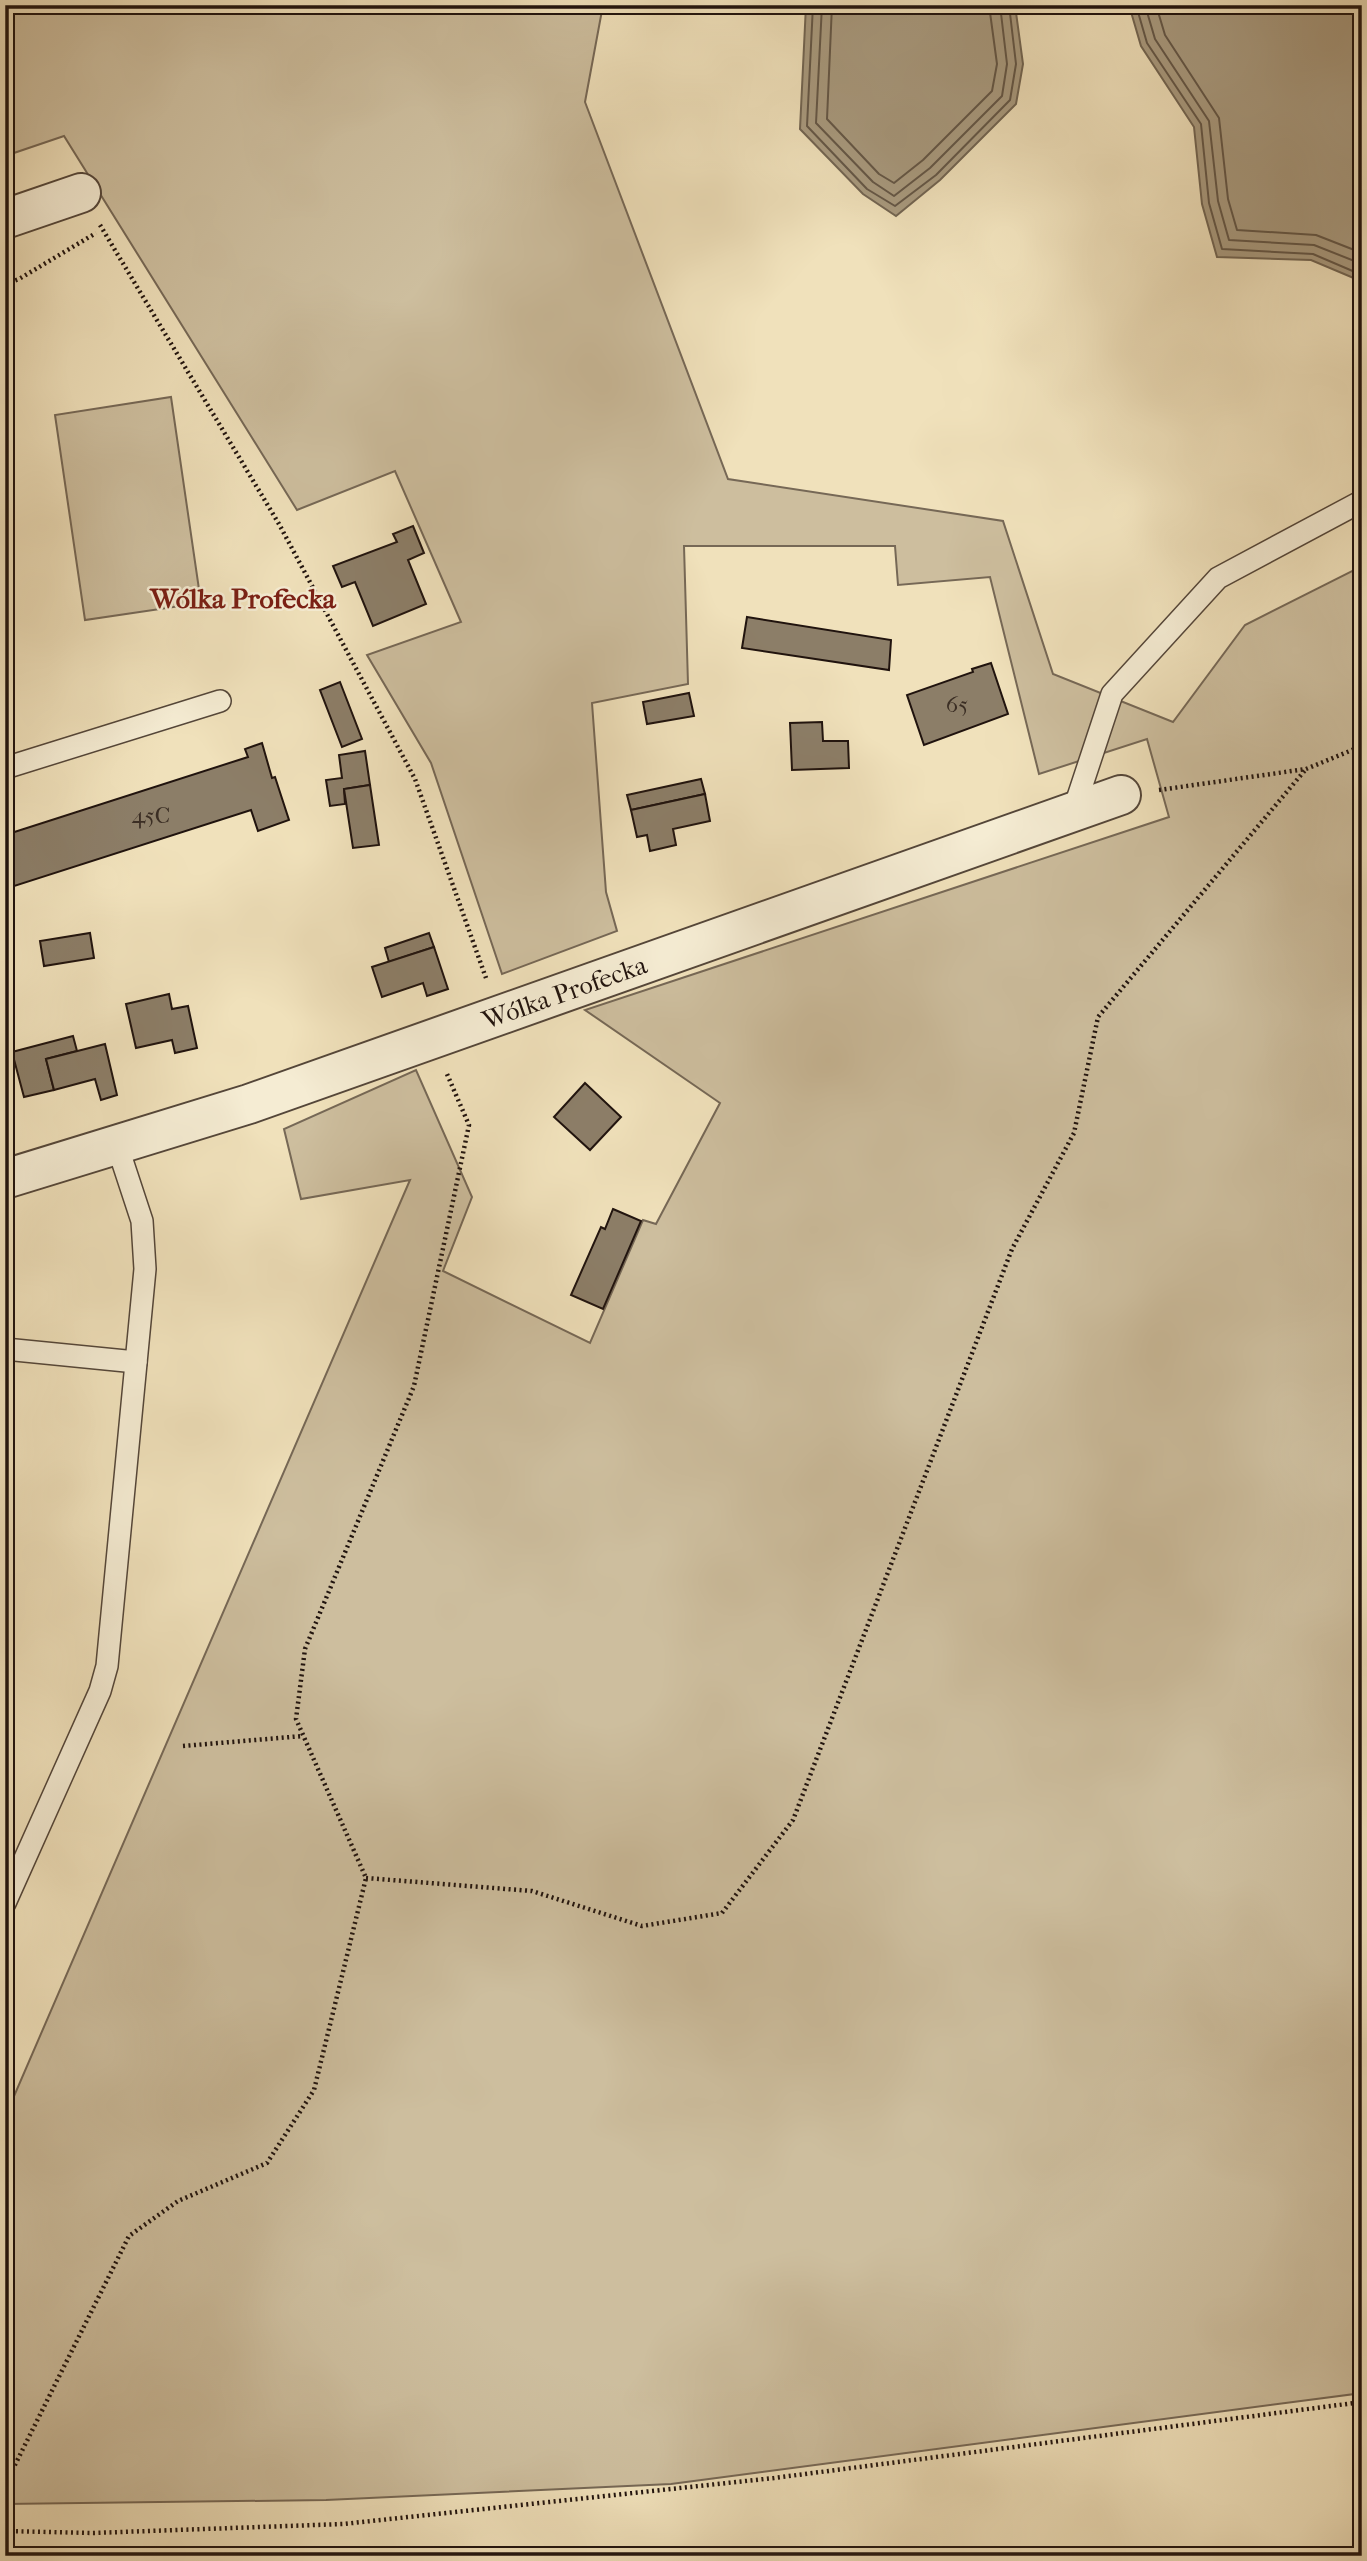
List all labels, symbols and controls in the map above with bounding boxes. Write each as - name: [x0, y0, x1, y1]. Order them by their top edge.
- district label: Wólka Profecka: [149, 582, 337, 615]
- house number: 65: [946, 691, 968, 718]
- house number: 45C: [132, 802, 170, 829]
- street label: Wólka Profecka: [477, 948, 652, 1036]

